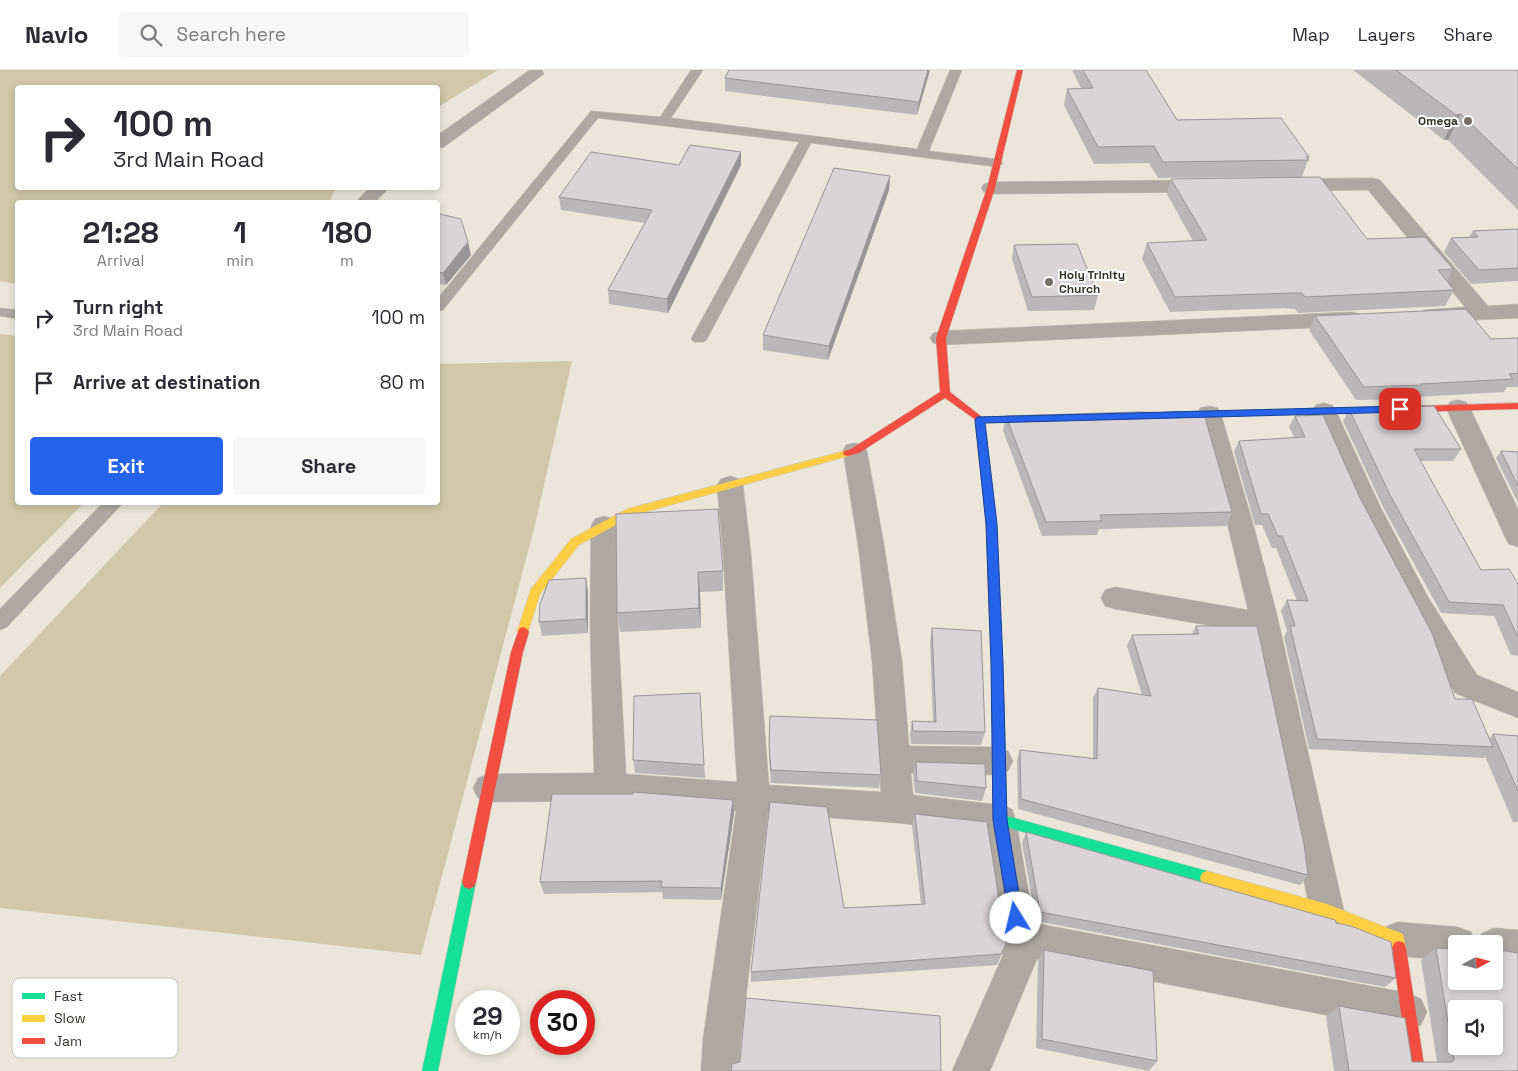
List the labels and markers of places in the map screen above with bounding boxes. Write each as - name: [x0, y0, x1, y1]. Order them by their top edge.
- place label: Omega: [1418, 113, 1458, 129]
- marker: Omega: [1462, 115, 1474, 127]
- place label: Holy Trinity Church: [1059, 267, 1125, 297]
- marker: Holy Trinity Church: [1043, 276, 1055, 288]
- pin: [1379, 388, 1421, 430]

